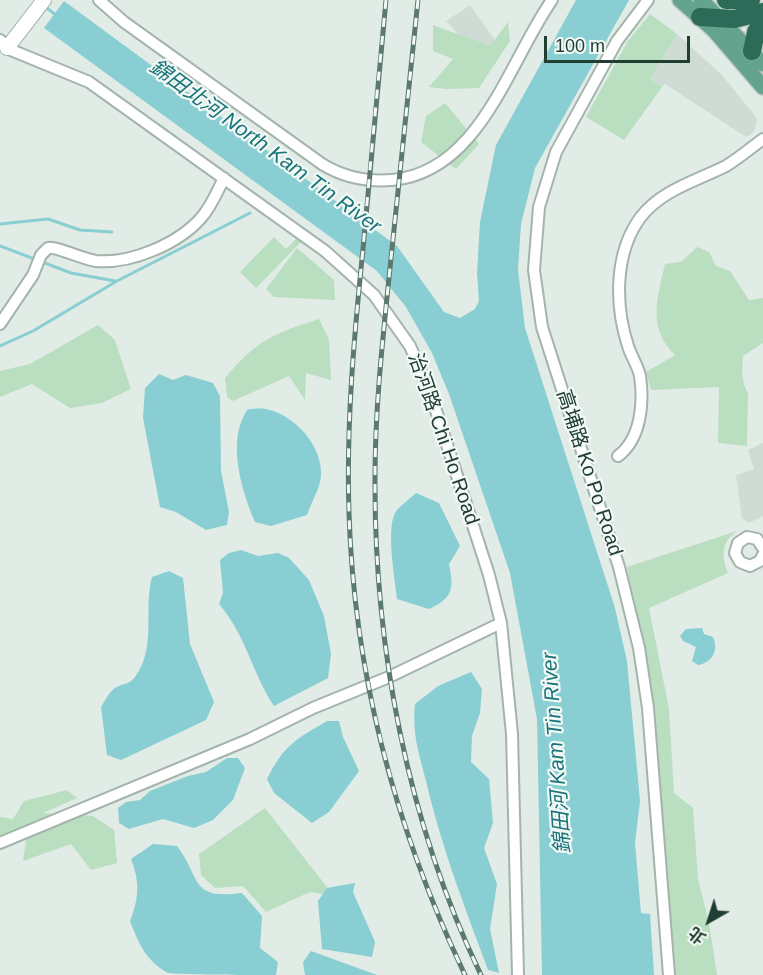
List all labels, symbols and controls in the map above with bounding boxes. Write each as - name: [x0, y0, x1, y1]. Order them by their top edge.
- scale bar: [547, 24, 692, 62]
- text: 100 m: [555, 36, 605, 56]
- water label: 錦田北河 North Kam Tin River: [144, 55, 386, 239]
- street label: 治河路 Chi Ho Road: [402, 350, 484, 528]
- street label: 高埔路 Ko Po Road: [551, 387, 627, 559]
- water label: 錦田河 Kam Tin River: [537, 652, 577, 854]
- north arrow: [679, 891, 739, 951]
- text: 北: [686, 924, 709, 947]

